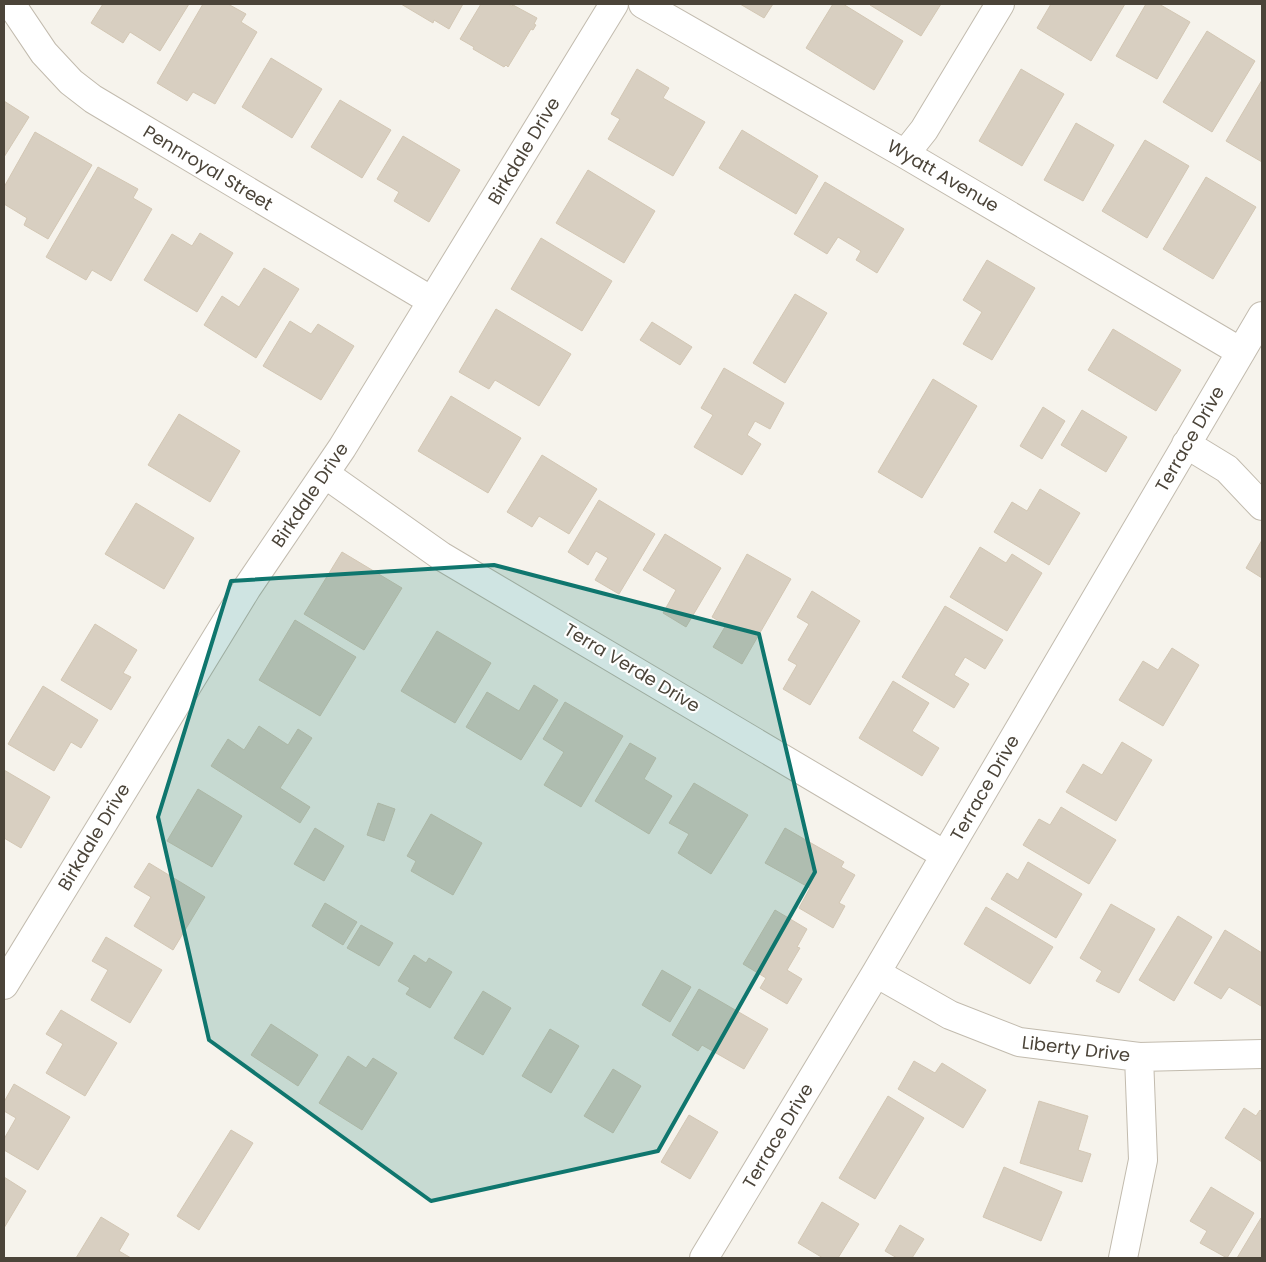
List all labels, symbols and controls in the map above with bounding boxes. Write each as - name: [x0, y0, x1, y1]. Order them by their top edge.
- street label: Birkdale Drive: [482, 92, 566, 209]
- street label: Pennroyal Street: [139, 119, 278, 216]
- street label: Wyatt Avenue: [883, 133, 1004, 218]
- street label: Terrace Drive: [1149, 381, 1230, 496]
- street label: Birkdale Drive: [265, 437, 354, 552]
- street label: Terra Verde Drive: [560, 617, 705, 718]
- street label: Terrace Drive: [944, 730, 1025, 845]
- street label: Birkdale Drive: [52, 778, 136, 895]
- street label: Liberty Drive: [1021, 1029, 1132, 1068]
- street label: Terrace Drive: [736, 1079, 819, 1193]

